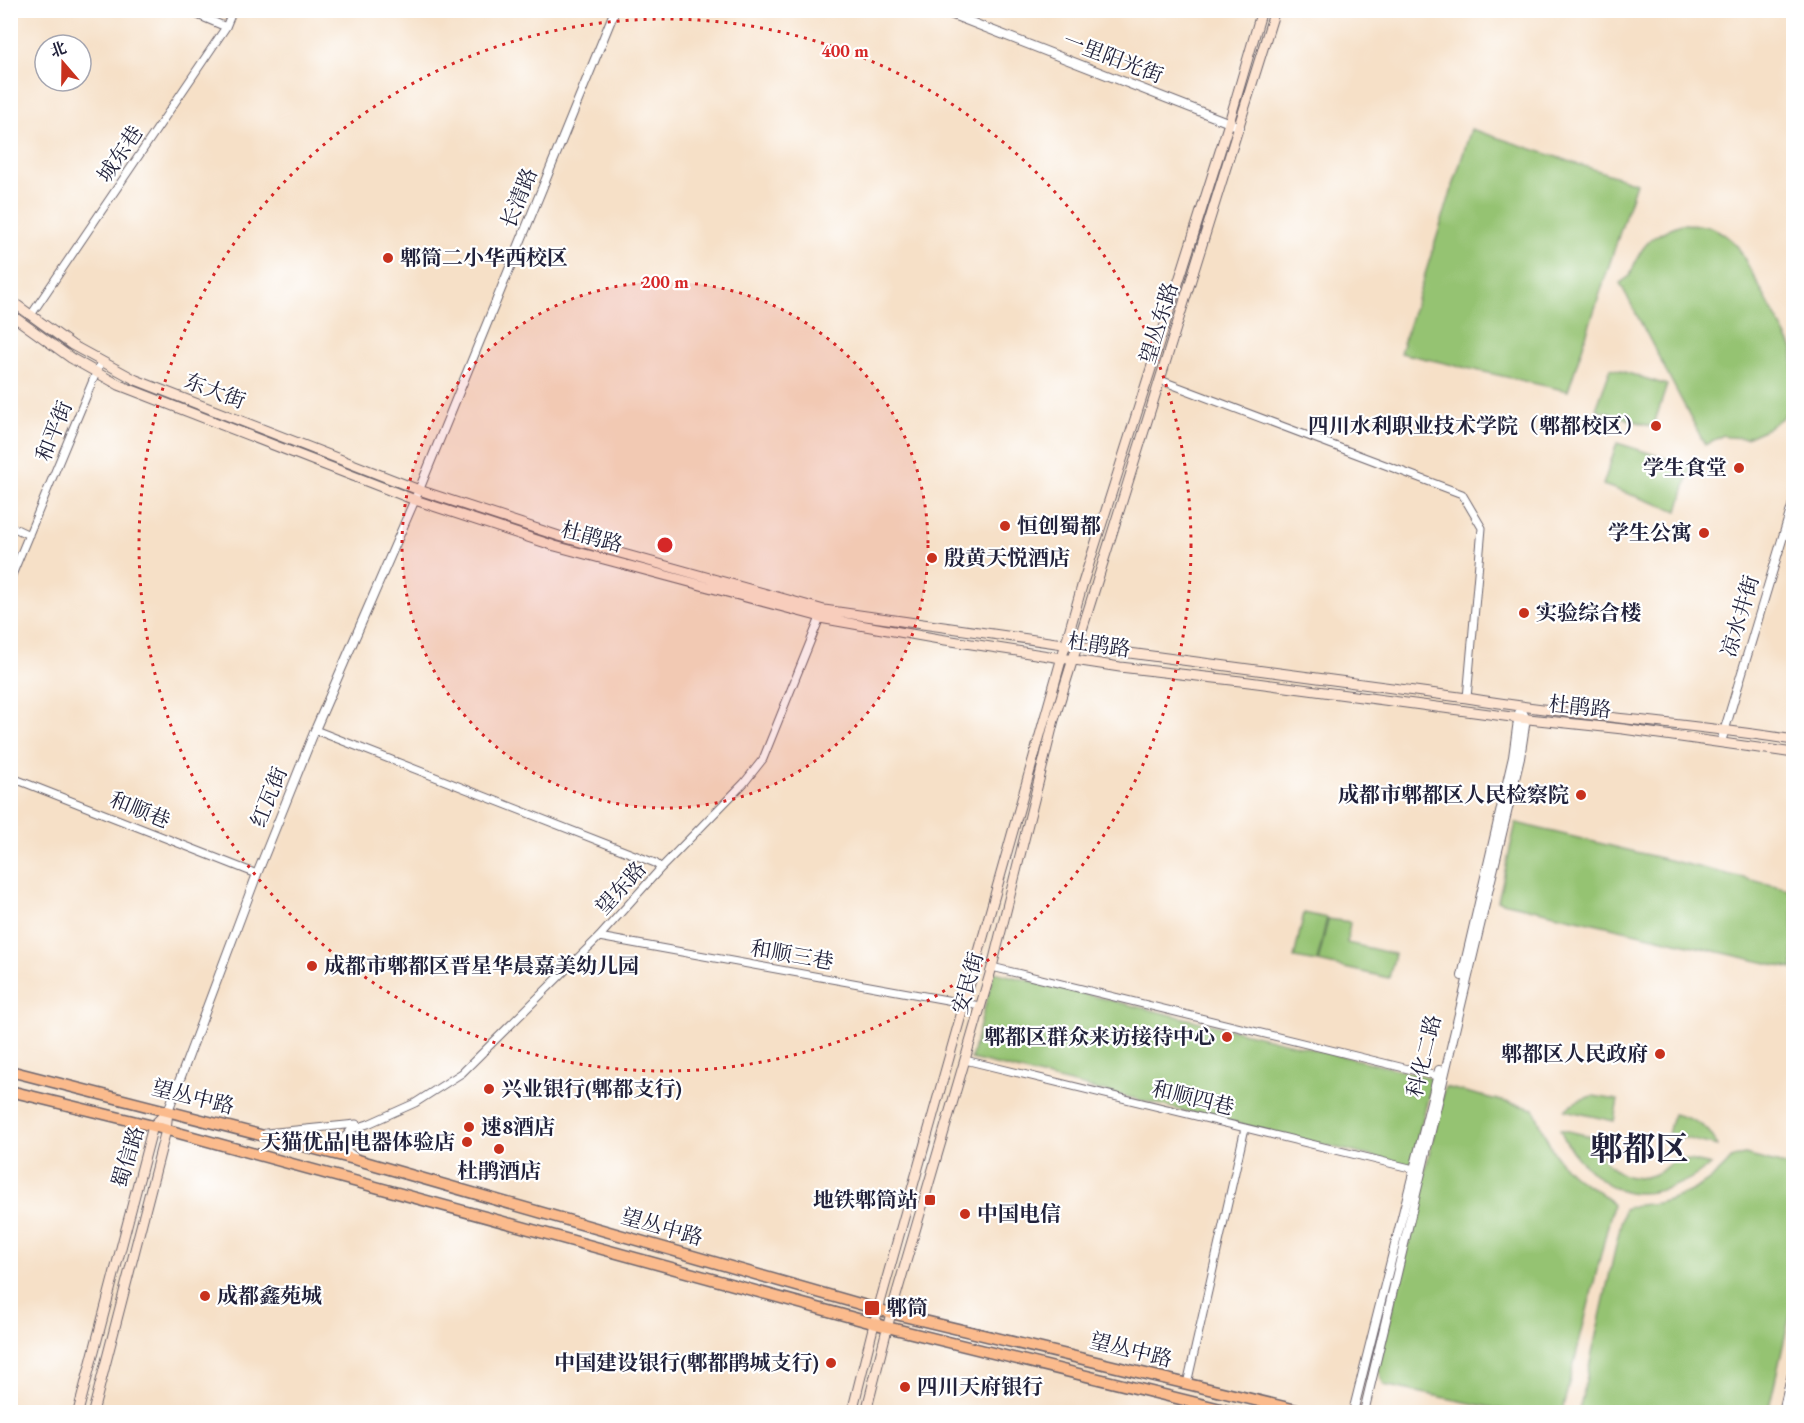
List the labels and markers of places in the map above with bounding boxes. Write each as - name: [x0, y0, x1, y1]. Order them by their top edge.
- place label: 郫筒二小华西校区: [400, 244, 568, 271]
- marker: 郫筒二小华西校区: [381, 251, 395, 265]
- place label: 四川水利职业技术学院（郫都校区）: [1308, 412, 1644, 439]
- marker: 四川水利职业技术学院（郫都校区）: [1649, 419, 1663, 433]
- place label: 学生食堂: [1643, 454, 1727, 481]
- marker: 学生食堂: [1732, 461, 1746, 475]
- place label: 恒创蜀都: [1017, 512, 1101, 539]
- marker: 恒创蜀都: [998, 519, 1012, 533]
- place label: 学生公寓: [1608, 519, 1692, 546]
- marker: 学生公寓: [1697, 526, 1711, 540]
- centre of rings: [655, 535, 675, 555]
- place label: 殷黄天悦酒店: [944, 544, 1070, 571]
- marker: 殷黄天悦酒店: [925, 551, 939, 565]
- place label: 实验综合楼: [1536, 599, 1641, 626]
- marker: 实验综合楼: [1517, 606, 1531, 620]
- place label: 成都市郫都区人民检察院: [1338, 781, 1569, 808]
- marker: 成都市郫都区人民检察院: [1574, 788, 1588, 802]
- place label: 成都市郫都区晋星华晨嘉美幼儿园: [324, 952, 639, 979]
- marker: 成都市郫都区晋星华晨嘉美幼儿园: [305, 959, 319, 973]
- place label: 郫都区群众来访接待中心: [984, 1023, 1215, 1050]
- marker: 郫都区群众来访接待中心: [1220, 1030, 1234, 1044]
- place label: 郫都区人民政府: [1501, 1040, 1648, 1067]
- marker: 郫都区人民政府: [1653, 1047, 1667, 1061]
- place label: 兴业银行(郫都支行): [501, 1075, 682, 1102]
- marker: 兴业银行(郫都支行): [482, 1082, 496, 1096]
- place label: 速8酒店: [481, 1113, 555, 1140]
- marker: 速8酒店: [462, 1120, 476, 1134]
- place label: 天猫优品|电器体验店: [260, 1128, 455, 1155]
- marker: 天猫优品|电器体验店: [460, 1135, 474, 1149]
- marker: 杜鹃酒店: [492, 1142, 506, 1156]
- place label: 杜鹃酒店: [457, 1157, 541, 1184]
- place label: 地铁郫筒站: [813, 1186, 918, 1213]
- marker: 地铁郫筒站: [923, 1193, 937, 1207]
- place label: 中国电信: [977, 1200, 1061, 1227]
- marker: 中国电信: [958, 1207, 972, 1221]
- place label: 成都鑫苑城: [217, 1282, 322, 1309]
- marker: 成都鑫苑城: [198, 1289, 212, 1303]
- place label: 郫筒: [886, 1294, 928, 1321]
- marker: 郫筒: [863, 1299, 881, 1317]
- place label: 中国建设银行(郫都鹃城支行): [554, 1349, 819, 1376]
- marker: 中国建设银行(郫都鹃城支行): [824, 1356, 838, 1370]
- place label: 四川天府银行: [917, 1373, 1043, 1400]
- marker: 四川天府银行: [898, 1380, 912, 1394]

